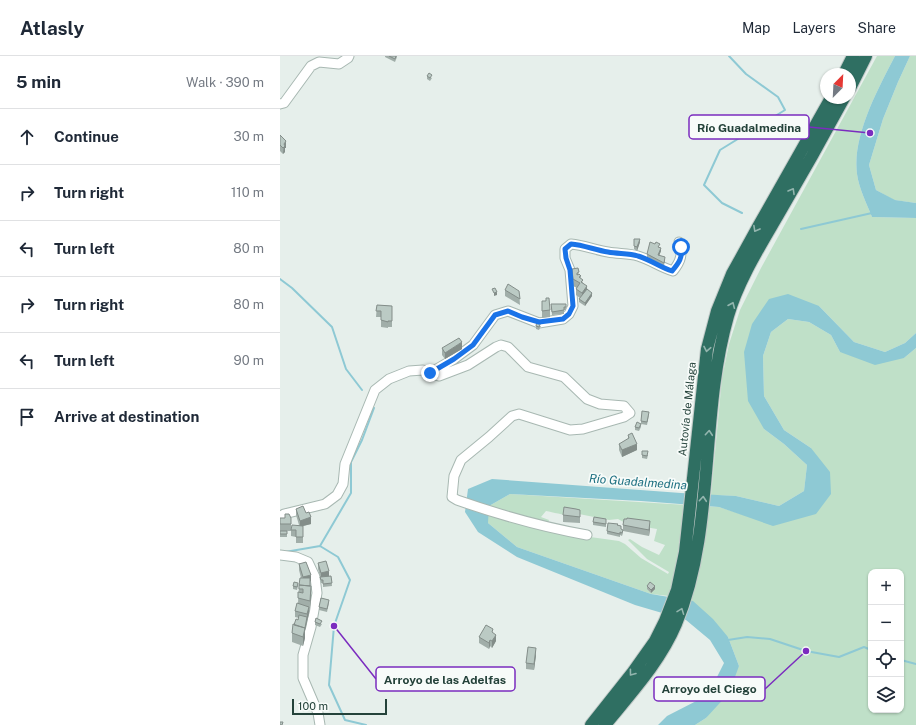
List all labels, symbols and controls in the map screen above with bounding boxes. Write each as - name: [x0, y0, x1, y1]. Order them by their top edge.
- text: Atlasly: [20, 17, 84, 39]
- text: Map: [742, 20, 770, 36]
- text: Layers: [792, 20, 836, 36]
- text: Share: [858, 20, 896, 36]
- north arrow: [820, 68, 856, 104]
- text: 5 min: [16, 72, 61, 92]
- text: Walk · 390 m: [186, 75, 264, 90]
- callout: Río Guadalmedina: [689, 115, 809, 139]
- text: Río Guadalmedina: [697, 121, 801, 135]
- icon: ahead: [16, 126, 38, 148]
- text: Continue: [54, 128, 119, 145]
- text: 30 m: [234, 129, 264, 144]
- icon: right: [16, 182, 38, 204]
- text: Turn right: [54, 184, 124, 201]
- text: 110 m: [231, 185, 264, 200]
- one-way arrow: [788, 188, 795, 195]
- one-way arrow: [754, 225, 761, 233]
- icon: left: [16, 238, 38, 260]
- route start: [672, 238, 690, 256]
- text: Turn left: [54, 240, 115, 257]
- text: 80 m: [233, 241, 264, 256]
- icon: right: [16, 294, 38, 316]
- text: Turn right: [54, 296, 124, 313]
- text: 80 m: [233, 297, 264, 312]
- one-way arrow: [727, 302, 735, 309]
- one-way arrow: [704, 346, 712, 352]
- icon: left: [16, 350, 38, 372]
- text: Turn left: [54, 352, 115, 369]
- text: 90 m: [234, 353, 264, 368]
- street label: Autovía de Málaga: [676, 361, 698, 457]
- route end: [421, 364, 439, 382]
- icon: arrive: [16, 406, 38, 428]
- text: Arrive at destination: [54, 408, 199, 425]
- one-way arrow: [704, 430, 713, 436]
- water label: Río Guadalmedina: [589, 472, 687, 492]
- one-way arrow: [698, 496, 707, 502]
- map controls: [868, 569, 904, 713]
- button: +: [868, 569, 904, 605]
- button: −: [868, 605, 904, 641]
- one-way arrow: [676, 608, 684, 616]
- button: locate: [868, 641, 904, 677]
- callout: Arroyo de las Adelfas: [376, 667, 515, 691]
- one-way arrow: [630, 669, 637, 676]
- text: Arroyo de las Adelfas: [384, 673, 506, 687]
- callout: Arroyo del Ciego: [654, 677, 765, 701]
- button: layers: [868, 677, 904, 713]
- text: Arroyo del Ciego: [661, 682, 757, 696]
- scale bar: [292, 697, 387, 716]
- text: 100 m: [298, 700, 328, 712]

